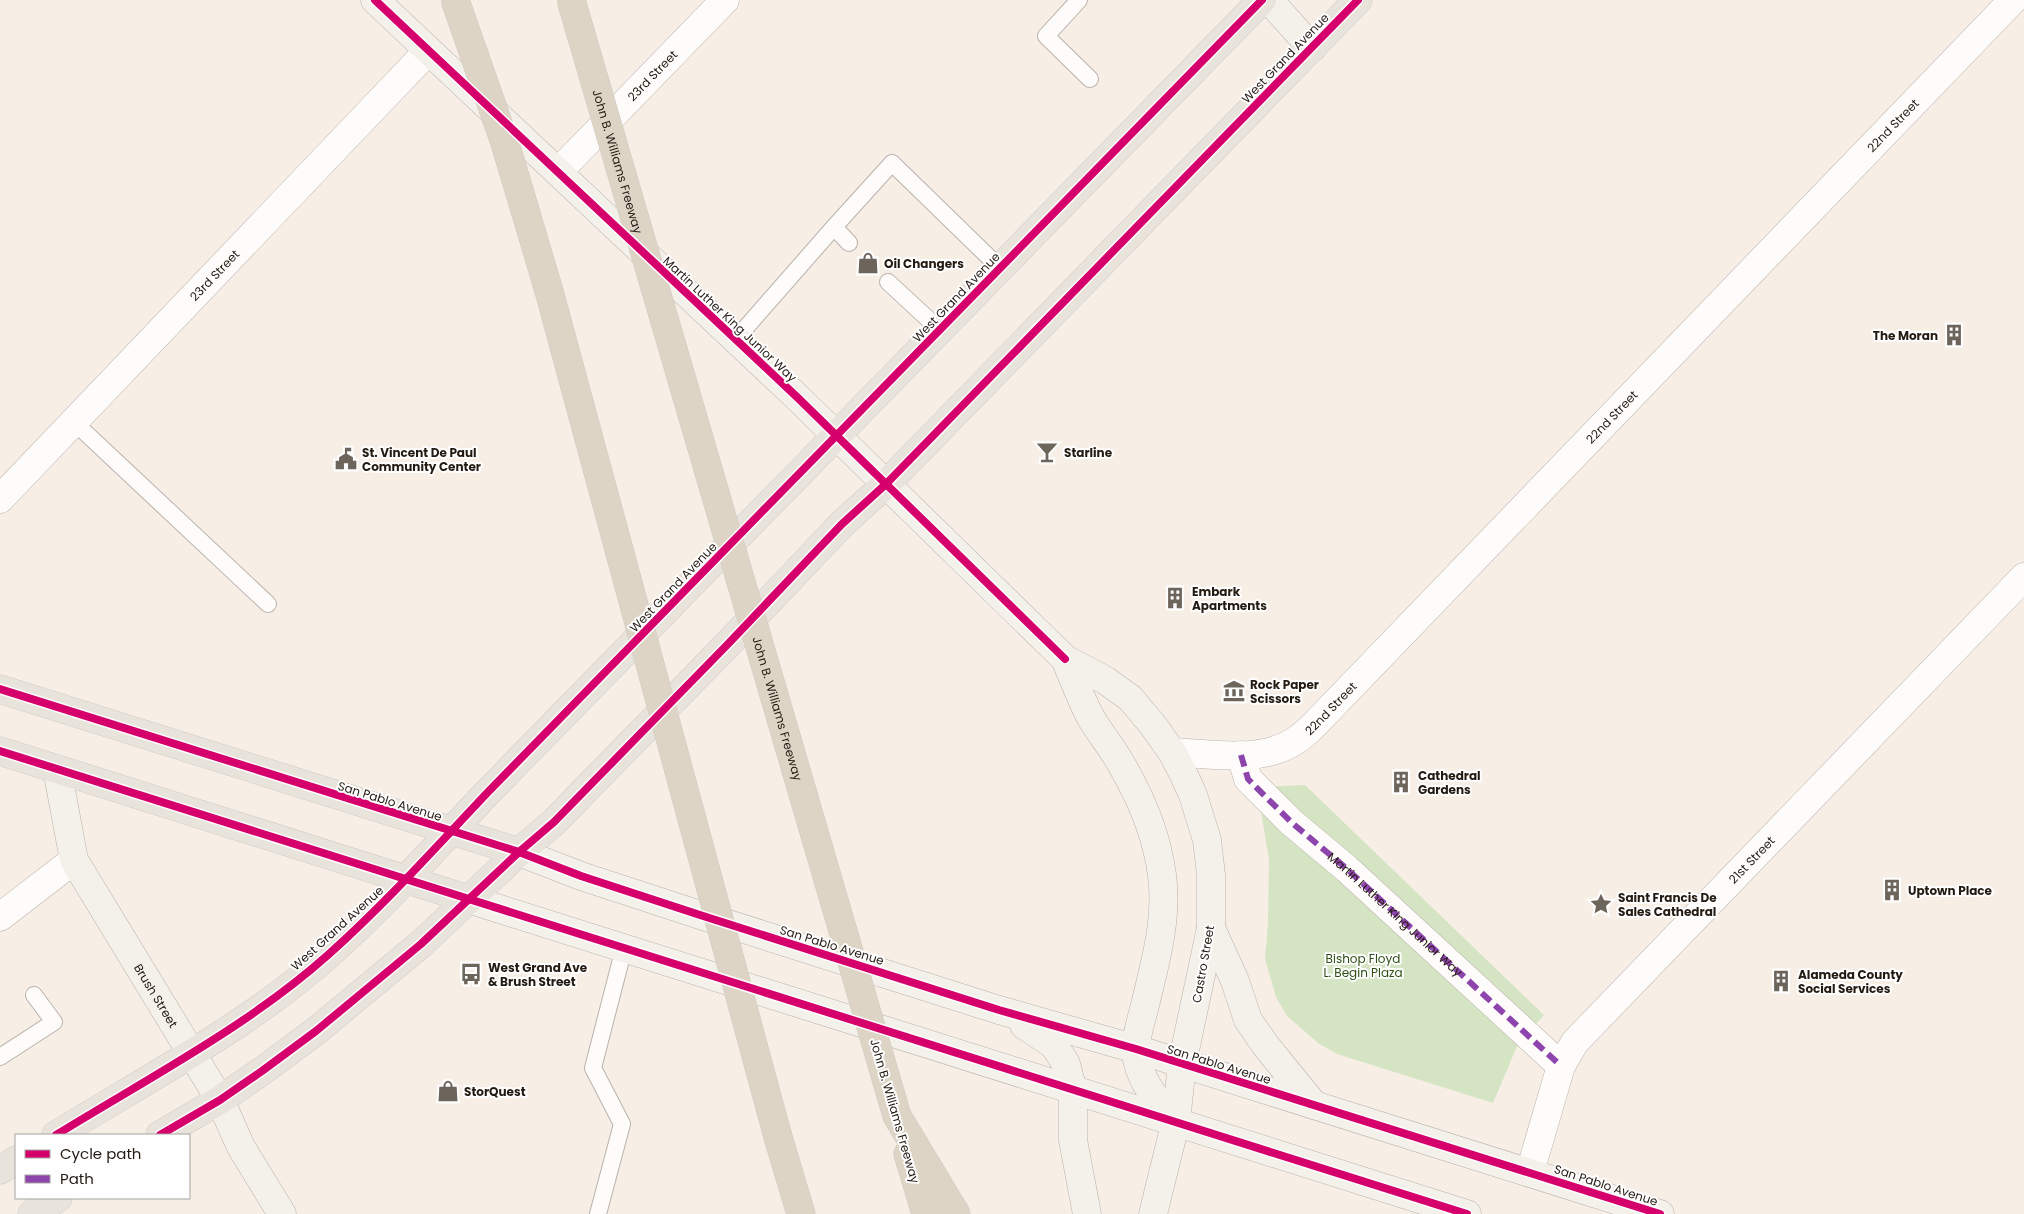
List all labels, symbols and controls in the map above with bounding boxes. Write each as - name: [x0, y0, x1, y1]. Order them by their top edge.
- street label: West Grand Avenue: [1238, 9, 1332, 107]
- street label: 23rd Street: [623, 46, 681, 104]
- street label: John B. Williams Freeway: [589, 87, 647, 236]
- street label: 22nd Street: [1863, 95, 1922, 155]
- street label: 23rd Street: [186, 245, 243, 304]
- street label: West Grand Avenue: [909, 248, 1003, 346]
- shop icon: Oil Changers: [855, 250, 881, 276]
- street label: Martin Luther King Junior Way: [660, 252, 801, 386]
- place label: Oil Changers: [884, 255, 964, 272]
- building icon: The Moran: [1941, 322, 1967, 348]
- place label: The Moran: [1873, 327, 1938, 344]
- street label: 22nd Street: [1582, 386, 1641, 447]
- bar icon: Starline: [1034, 439, 1060, 465]
- place label: St. Vincent De Paul Community Center: [362, 444, 481, 475]
- place label: Starline: [1064, 444, 1113, 461]
- public building icon: St. Vincent De Paul Community Center: [333, 446, 359, 472]
- street label: West Grand Avenue: [626, 538, 720, 636]
- place label: Embark Apartments: [1192, 583, 1267, 614]
- building icon: Embark Apartments: [1162, 585, 1188, 611]
- street label: John B. Williams Freeway: [749, 634, 807, 783]
- place label: Rock Paper Scissors: [1250, 676, 1319, 707]
- museum icon: Rock Paper Scissors: [1221, 678, 1247, 704]
- street label: 22nd Street: [1301, 678, 1360, 738]
- place label: Cathedral Gardens: [1418, 767, 1481, 798]
- building icon: Cathedral Gardens: [1388, 769, 1414, 795]
- street label: San Pablo Avenue: [336, 777, 444, 825]
- street label: 21st Street: [1724, 832, 1778, 887]
- street label: Martin Luther King Junior Way: [1324, 848, 1467, 980]
- building icon: Uptown Place: [1879, 877, 1905, 903]
- street label: West Grand Avenue: [287, 882, 387, 974]
- place label: Uptown Place: [1908, 882, 1993, 899]
- place label: Saint Francis De Sales Cathedral: [1618, 889, 1717, 920]
- place icon: Saint Francis De Sales Cathedral: [1588, 891, 1614, 917]
- street label: San Pablo Avenue: [778, 921, 886, 969]
- street label: Castro Street: [1188, 924, 1218, 1004]
- park label: Bishop Floyd L. Begin Plaza: [1323, 950, 1403, 981]
- place label: West Grand Ave & Brush Street: [488, 959, 588, 990]
- street label: Brush Street: [130, 960, 182, 1030]
- bus stop icon: West Grand Ave & Brush Street: [458, 961, 484, 987]
- place label: Alameda County Social Services: [1798, 966, 1903, 997]
- building icon: Alameda County Social Services: [1768, 968, 1794, 994]
- street label: John B. Williams Freeway: [866, 1037, 924, 1185]
- street label: San Pablo Avenue: [1165, 1040, 1273, 1088]
- shop icon: StorQuest: [435, 1078, 461, 1104]
- place label: StorQuest: [464, 1083, 526, 1100]
- legend: [15, 1134, 190, 1199]
- text: Cycle path: [60, 1143, 141, 1164]
- street label: San Pablo Avenue: [1552, 1160, 1660, 1210]
- text: Path: [60, 1168, 94, 1189]

